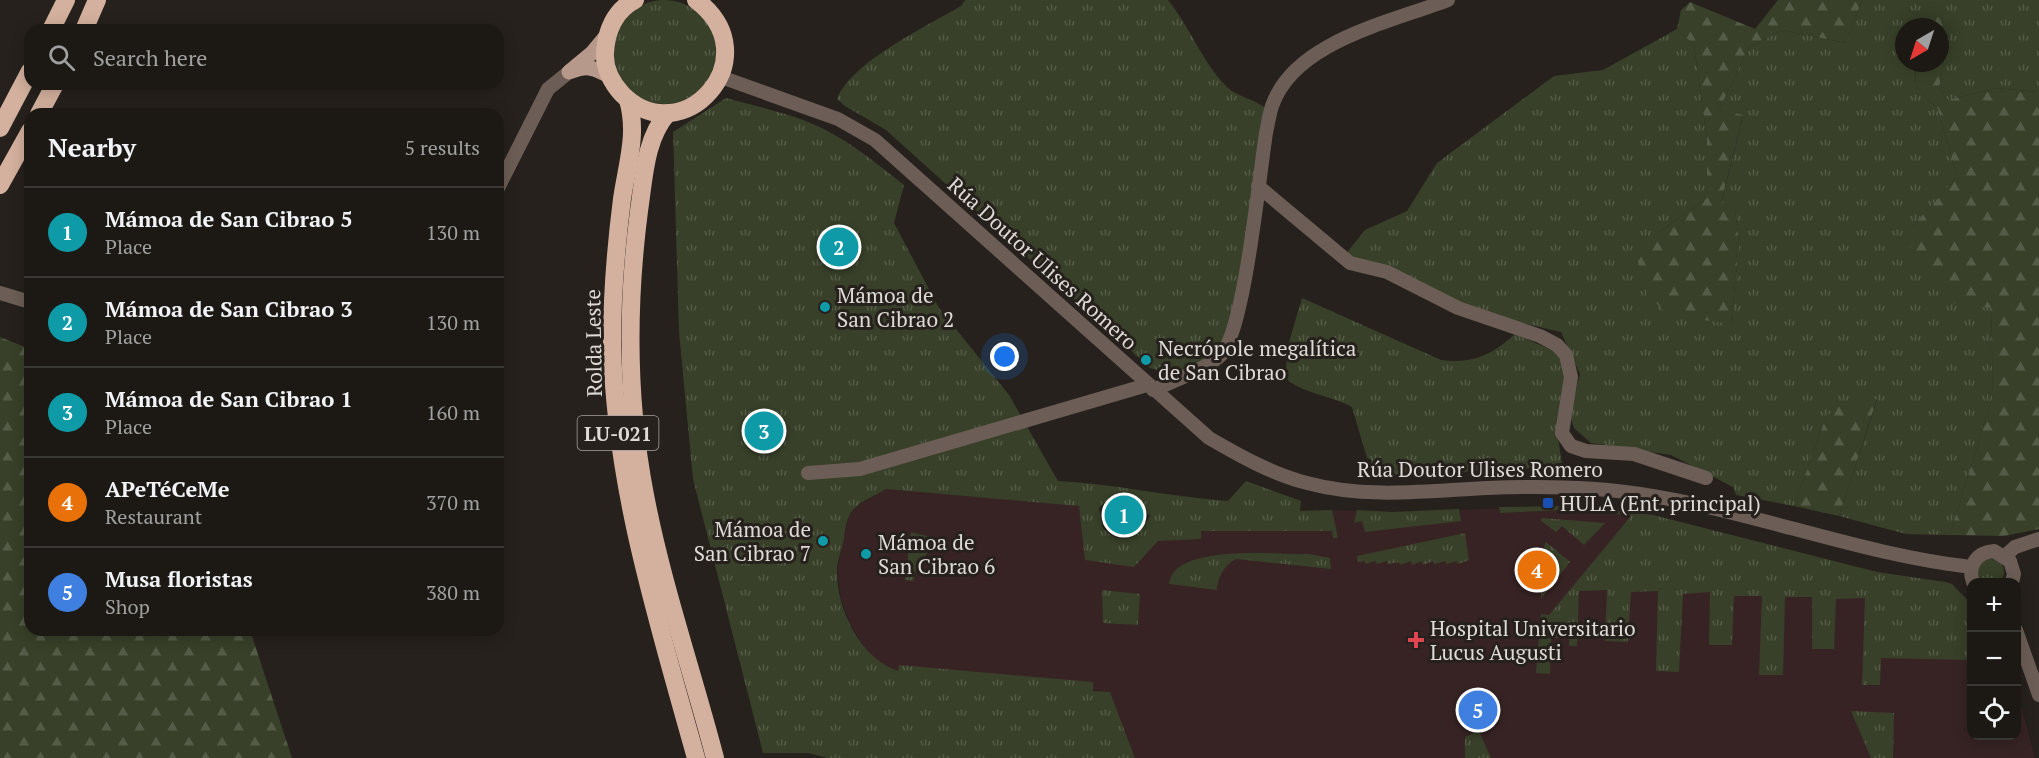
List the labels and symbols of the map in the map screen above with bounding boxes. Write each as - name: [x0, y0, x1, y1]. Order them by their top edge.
- north arrow: [1895, 18, 1949, 72]
- street label: Rúa Doutor Ulises Romero: [942, 170, 1144, 356]
- pin: 2: [820, 224, 858, 270]
- place label: Mámoa de San Cibrao 2: [837, 281, 954, 333]
- street label: Rolda Leste: [578, 289, 608, 397]
- marker: Mámoa de San Cibrao 2: [818, 300, 832, 314]
- place label: Necrópole megalítica de San Cibrao: [1158, 334, 1357, 386]
- your location: [990, 342, 1019, 371]
- marker: Necrópole megalítica de San Cibrao: [1139, 353, 1153, 367]
- pin: 3: [744, 408, 783, 454]
- road number: LU-021: [578, 416, 658, 450]
- street label: Rúa Doutor Ulises Romero: [1357, 455, 1603, 483]
- place label: HULA (Ent. principal): [1560, 489, 1761, 517]
- pin: 1: [1104, 492, 1144, 538]
- marker: HULA (Ent. principal): [1541, 496, 1555, 510]
- place label: Mámoa de San Cibrao 7: [694, 515, 811, 567]
- place label: Mámoa de San Cibrao 6: [878, 528, 995, 580]
- marker: Mámoa de San Cibrao 7: [816, 534, 830, 548]
- marker: Mámoa de San Cibrao 6: [859, 547, 873, 561]
- pin: 4: [1518, 548, 1556, 592]
- place label: Hospital Universitario Lucus Augusti: [1430, 614, 1636, 666]
- marker: Hospital Universitario Lucus Augusti: [1407, 631, 1425, 649]
- pin: 5: [1458, 688, 1498, 732]

